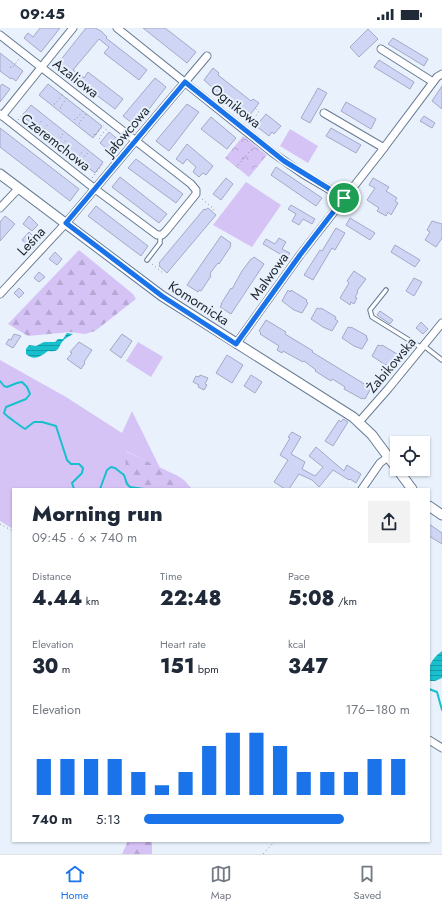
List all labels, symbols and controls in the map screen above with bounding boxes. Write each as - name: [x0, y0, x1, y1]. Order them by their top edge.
- text: 09:45: [20, 3, 65, 25]
- street label: Azaliowa: [49, 54, 103, 102]
- street label: Ognikowa: [207, 79, 265, 133]
- street label: Jałowcowa: [99, 101, 154, 162]
- street label: Czeremchowa: [17, 108, 95, 176]
- pin: [327, 181, 361, 215]
- icon: arrive: [333, 187, 355, 209]
- street label: Leśna: [12, 222, 50, 260]
- street label: Malwowa: [245, 248, 293, 304]
- street label: Komornicka: [165, 276, 233, 330]
- street label: Żabikowska: [362, 333, 420, 397]
- map controls: [390, 436, 430, 476]
- button: locate: [390, 436, 430, 476]
- text: Morning run: [32, 497, 163, 529]
- button: share: [368, 501, 410, 543]
- text: 09:45 · 6 × 740 m: [32, 528, 137, 547]
- text: Distance: [32, 568, 71, 584]
- text: Time: [160, 568, 182, 584]
- text: Pace: [288, 568, 310, 584]
- text: 4.44: [32, 584, 83, 613]
- text: 22:48: [160, 584, 222, 613]
- text: 5:08: [288, 584, 335, 613]
- text: km: [83, 593, 99, 609]
- text: /km: [335, 593, 357, 609]
- text: Elevation: [32, 636, 74, 652]
- text: Heart rate: [160, 636, 206, 652]
- text: kcal: [288, 636, 306, 652]
- text: 30: [32, 652, 58, 681]
- text: 151: [160, 652, 194, 681]
- text: 347: [288, 652, 328, 681]
- text: m: [58, 661, 70, 677]
- text: bpm: [194, 661, 219, 677]
- text: Elevation: [32, 700, 81, 719]
- text: 176–180 m: [345, 700, 410, 719]
- text: 740 m: [32, 810, 72, 829]
- text: 5:13: [96, 810, 120, 829]
- tab: Home: [61, 863, 89, 903]
- tab: Map: [210, 863, 232, 903]
- tab: Saved: [353, 863, 381, 903]

